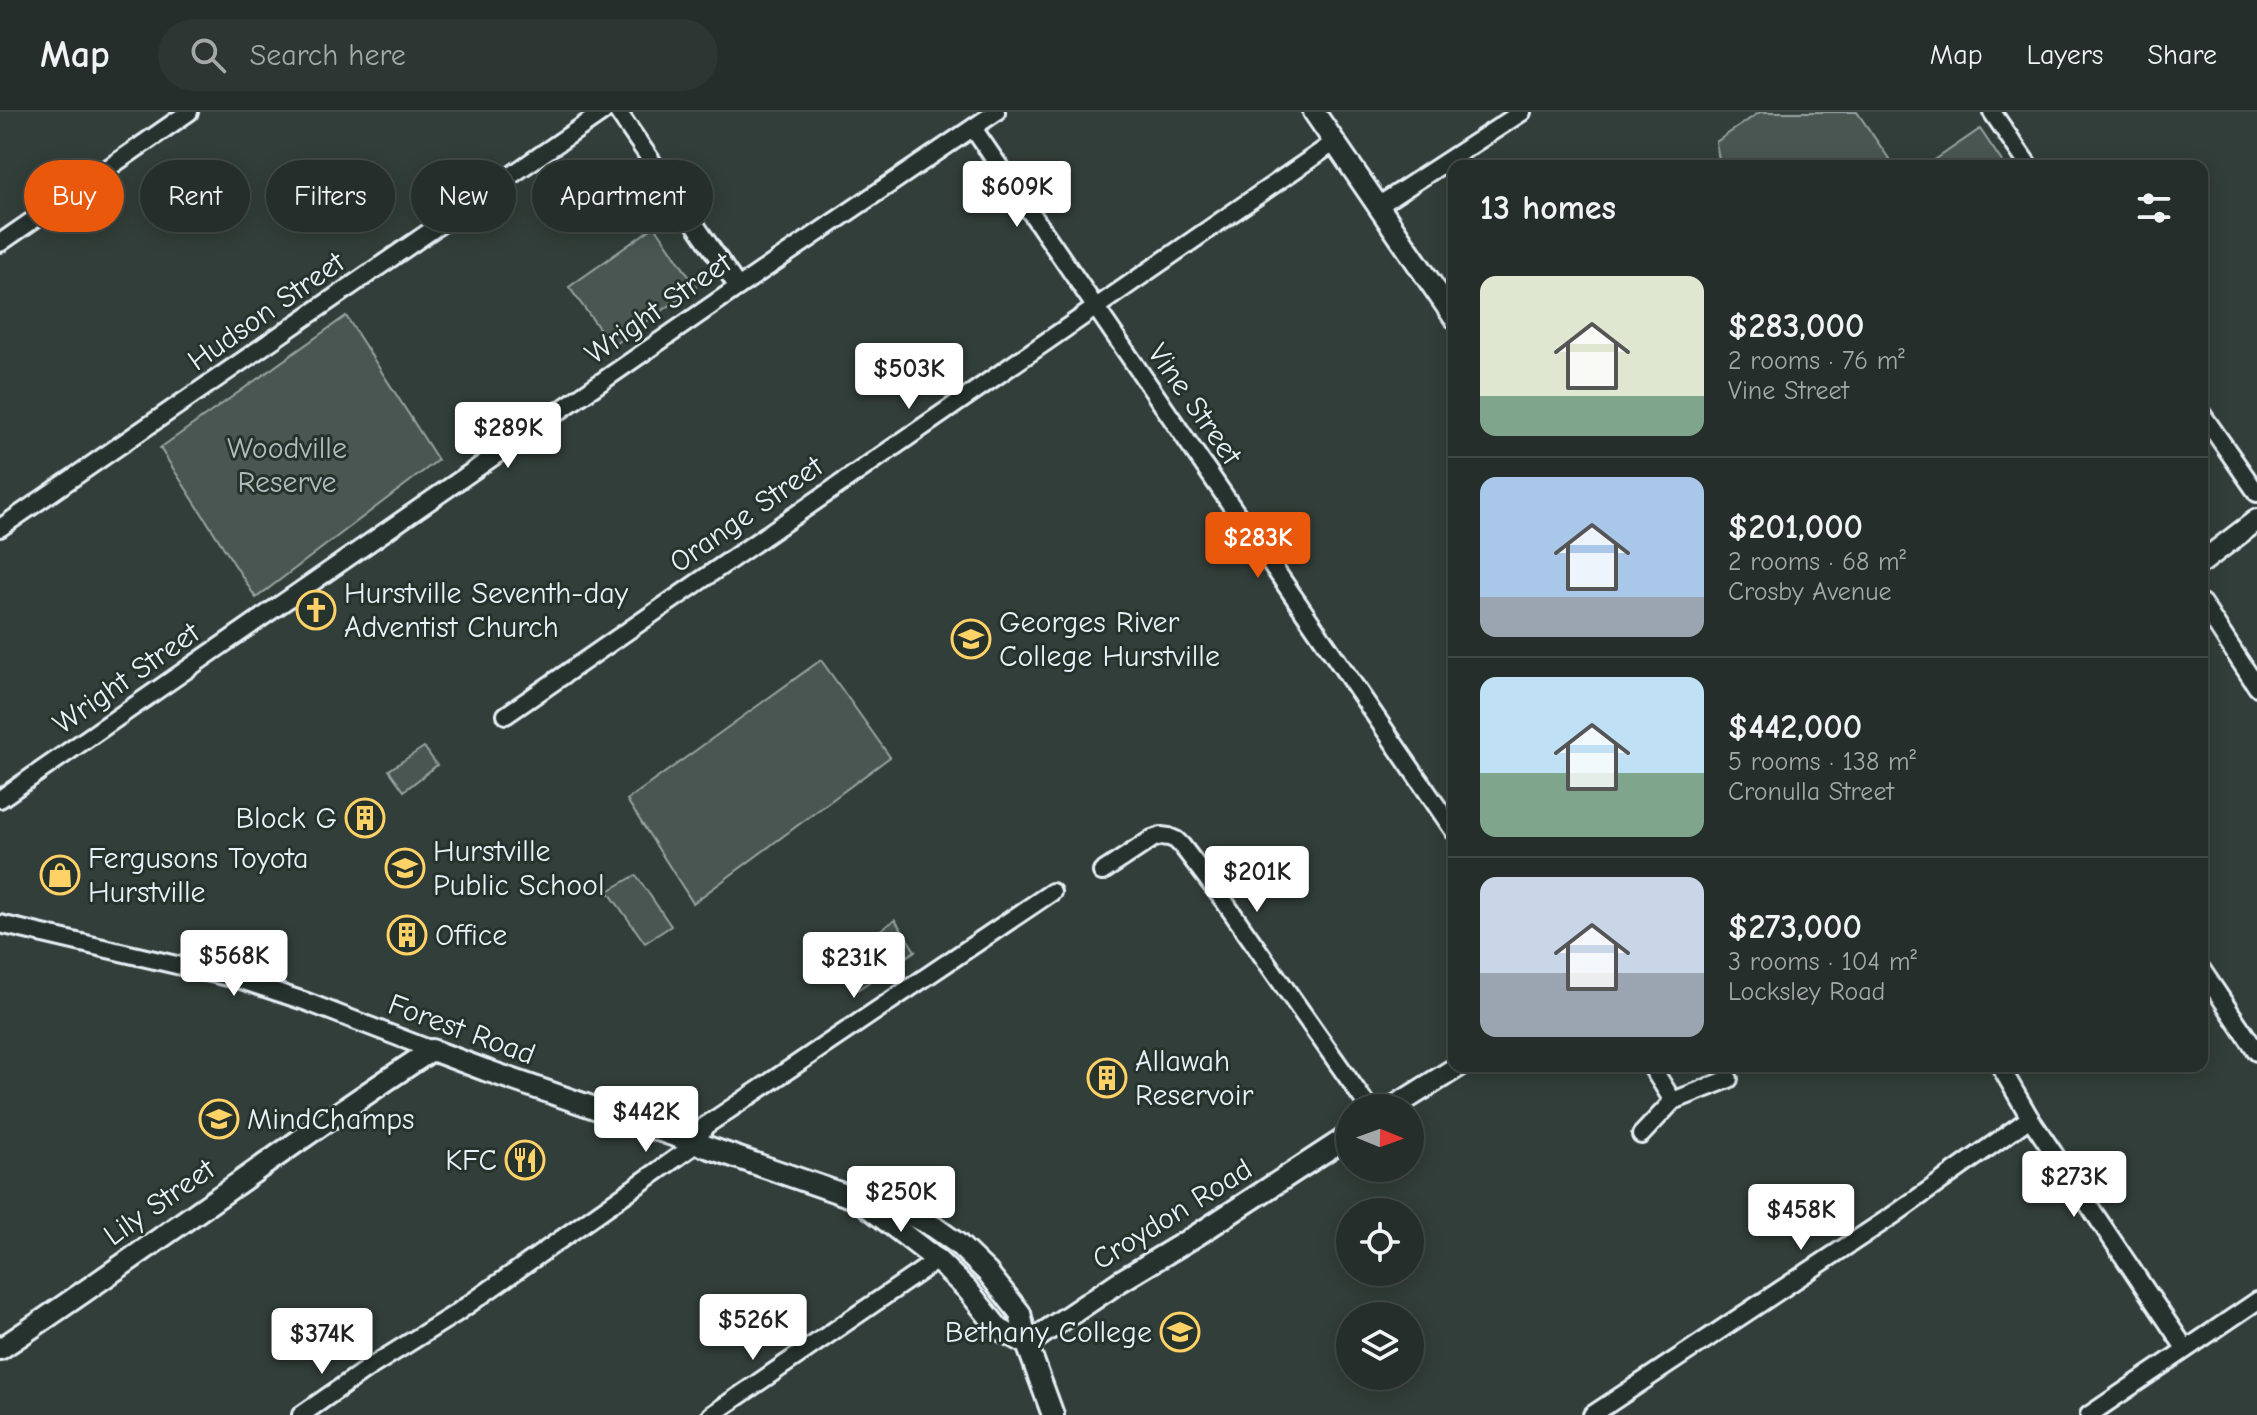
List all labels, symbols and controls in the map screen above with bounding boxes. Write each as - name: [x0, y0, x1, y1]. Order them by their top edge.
- search box: [158, 19, 718, 91]
- text: Map: [40, 33, 110, 77]
- icon: search: [186, 33, 230, 77]
- text: Search here: [250, 38, 406, 73]
- text: Map: [1930, 39, 1983, 71]
- text: Layers: [2027, 39, 2103, 71]
- text: Share: [2147, 39, 2217, 71]
- chip: Buy: [24, 160, 124, 232]
- chip: Rent: [140, 160, 250, 232]
- chip: Filters: [266, 160, 395, 232]
- chip: New: [411, 160, 516, 232]
- chip: Apartment: [532, 160, 713, 232]
- pin: $609K: [961, 161, 1073, 229]
- text: $609K: [981, 172, 1053, 202]
- icon: filters: [2132, 186, 2176, 230]
- text: 13 homes: [1480, 188, 1616, 228]
- street label: Hudson Street: [181, 244, 352, 378]
- street label: Wright Street: [578, 244, 739, 372]
- text: $283,000: [1728, 306, 1864, 346]
- icon: home: [1544, 308, 1640, 404]
- street label: Vine Street: [1140, 337, 1250, 473]
- pin: $503K: [853, 343, 965, 411]
- text: 2 rooms · 76 m²: [1728, 346, 1905, 376]
- text: $503K: [873, 354, 945, 384]
- text: Vine Street: [1728, 376, 1849, 406]
- pin: $289K: [452, 402, 564, 470]
- text: $289K: [473, 413, 543, 443]
- park label: Woodville Reserve: [227, 431, 347, 500]
- street label: Orange Street: [663, 448, 831, 580]
- text: $201,000: [1728, 507, 1863, 547]
- icon: home: [1544, 509, 1640, 605]
- pin: $283K: [1202, 512, 1314, 580]
- text: $283K: [1223, 523, 1293, 553]
- text: 2 rooms · 68 m²: [1728, 547, 1906, 577]
- place label: Hurstville Seventh-day Adventist Church: [344, 576, 629, 645]
- text: Crosby Avenue: [1728, 577, 1892, 607]
- church icon: Hurstville Seventh-day Adventist Church: [295, 589, 337, 631]
- place label: Georges River College Hurstville: [999, 605, 1220, 674]
- street label: Wright Street: [46, 614, 207, 742]
- school or university icon: Georges River College Hurstville: [950, 618, 992, 660]
- text: $442,000: [1728, 707, 1862, 747]
- icon: home: [1544, 709, 1640, 805]
- text: 5 rooms · 138 m²: [1728, 747, 1916, 777]
- text: Cronulla Street: [1728, 777, 1894, 807]
- building icon: Block G: [344, 797, 386, 839]
- place label: Block G: [235, 801, 337, 836]
- place label: Hurstville Public School: [433, 834, 604, 903]
- place label: Fergusons Toyota Hurstville: [88, 841, 309, 910]
- pin: $201K: [1201, 846, 1313, 914]
- school or university icon: Hurstville Public School: [384, 847, 426, 889]
- shop icon: Fergusons Toyota Hurstville: [39, 854, 81, 896]
- text: $201K: [1223, 857, 1291, 887]
- text: $273,000: [1728, 907, 1862, 947]
- icon: home: [1544, 909, 1640, 1005]
- building icon: Office: [386, 914, 428, 956]
- place label: Office: [435, 918, 507, 953]
- pin: $568K: [178, 930, 290, 998]
- pin: $231K: [798, 932, 910, 1000]
- text: $568K: [198, 941, 270, 971]
- text: $231K: [821, 943, 887, 973]
- text: 3 rooms · 104 m²: [1728, 947, 1917, 977]
- text: Locksley Road: [1728, 977, 1885, 1007]
- street label: Forest Road: [384, 987, 540, 1072]
- place label: Allawah Reservoir: [1135, 1044, 1253, 1113]
- building icon: Allawah Reservoir: [1086, 1057, 1128, 1099]
- pin: $442K: [590, 1086, 702, 1154]
- north arrow: [1336, 1094, 1424, 1182]
- map controls: [1336, 1094, 1424, 1390]
- text: $442K: [612, 1097, 680, 1127]
- school or university icon: MindChamps: [198, 1098, 240, 1140]
- place label: MindChamps: [247, 1102, 414, 1137]
- restaurant icon: KFC: [504, 1139, 546, 1181]
- place label: KFC: [445, 1143, 497, 1178]
- street label: Lily Street: [97, 1151, 222, 1253]
- street label: Croydon Road: [1086, 1151, 1259, 1277]
- pin: $273K: [2018, 1151, 2130, 1219]
- text: $273K: [2040, 1162, 2108, 1192]
- pin: $250K: [845, 1166, 957, 1234]
- text: $250K: [865, 1177, 937, 1207]
- pin: $458K: [1745, 1184, 1857, 1252]
- text: $458K: [1766, 1195, 1836, 1225]
- button: locate: [1336, 1198, 1424, 1286]
- pin: $526K: [697, 1294, 809, 1362]
- button: layers: [1336, 1302, 1424, 1390]
- text: $526K: [718, 1305, 788, 1335]
- pin: $374K: [266, 1308, 378, 1376]
- school or university icon: Bethany College: [1159, 1311, 1201, 1353]
- place label: Bethany College: [945, 1315, 1152, 1350]
- text: $374K: [290, 1319, 354, 1349]

